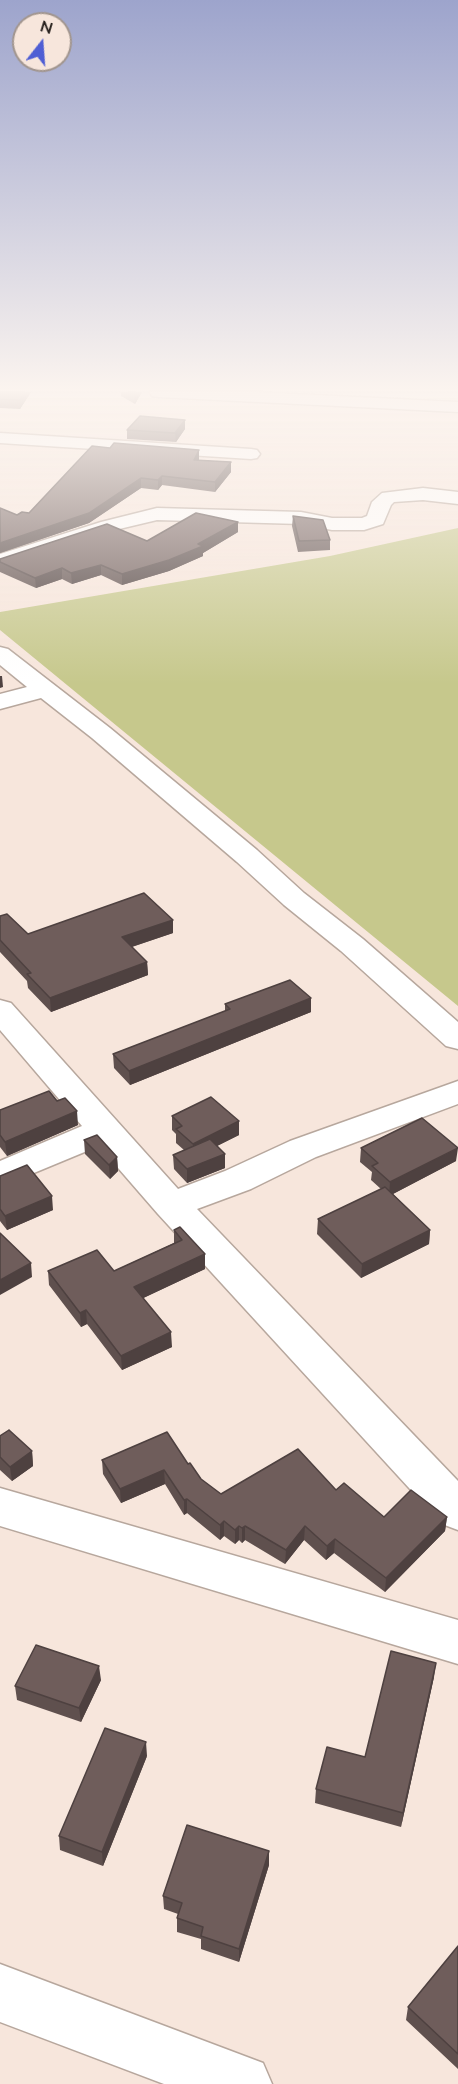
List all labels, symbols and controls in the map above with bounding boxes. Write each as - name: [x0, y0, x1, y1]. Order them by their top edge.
- north arrow: [12, 12, 72, 72]
- text: N: [38, 15, 55, 38]

